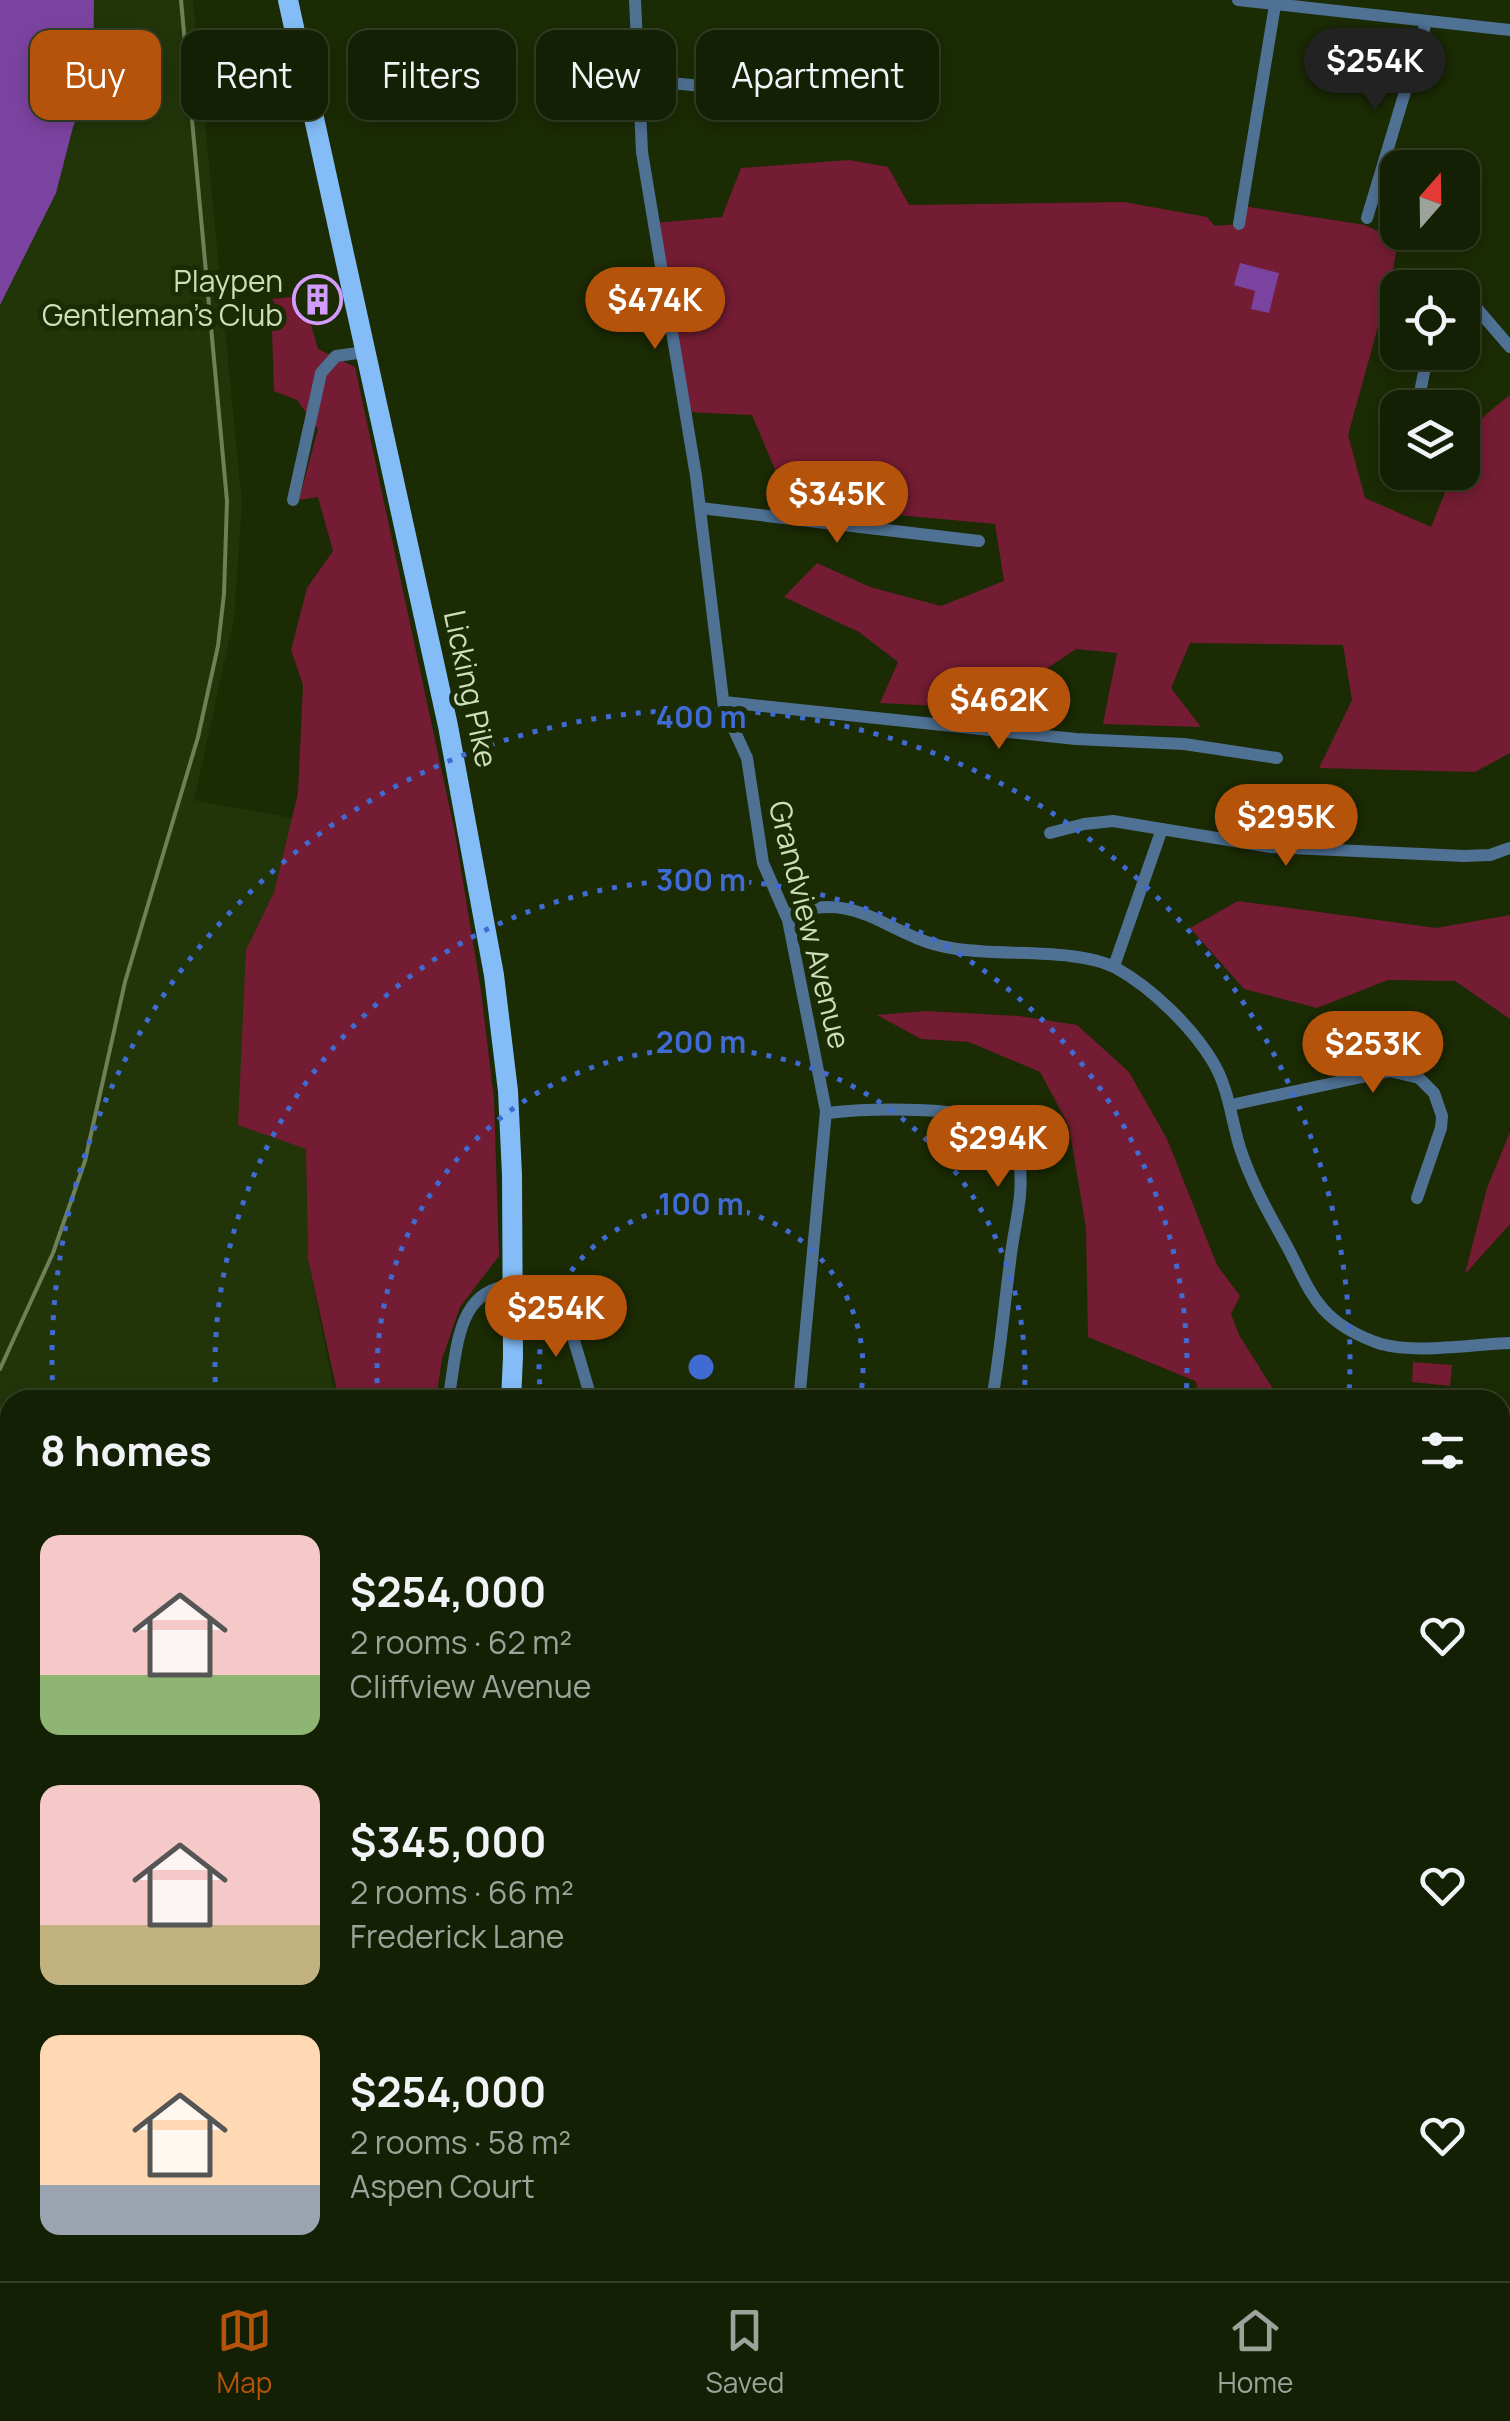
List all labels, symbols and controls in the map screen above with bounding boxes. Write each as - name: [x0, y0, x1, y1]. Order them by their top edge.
- pin: $254K: [1305, 28, 1445, 113]
- chip: Buy: [30, 30, 161, 120]
- chip: Rent: [181, 30, 328, 120]
- chip: Filters: [348, 30, 516, 120]
- chip: New: [536, 30, 676, 120]
- chip: Apartment: [696, 30, 939, 120]
- text: $254K: [1326, 38, 1424, 82]
- north arrow: [1380, 150, 1480, 250]
- map controls: [1380, 150, 1480, 490]
- place label: Playpen Gentleman's Club: [42, 260, 283, 335]
- pin: $474K: [585, 267, 725, 352]
- button: locate: [1380, 270, 1480, 370]
- building icon: Playpen Gentleman's Club: [292, 273, 344, 325]
- text: $474K: [607, 277, 703, 321]
- button: layers: [1380, 390, 1480, 490]
- pin: $345K: [767, 461, 907, 546]
- text: $345K: [788, 471, 886, 515]
- street label: Licking Pike: [435, 606, 508, 771]
- pin: $462K: [929, 667, 1069, 752]
- text: $462K: [949, 677, 1049, 721]
- text: 400 m: [656, 696, 746, 737]
- pin: $295K: [1216, 784, 1356, 869]
- text: $295K: [1237, 794, 1335, 838]
- street label: Grandview Avenue: [760, 796, 861, 1053]
- text: 300 m: [656, 859, 746, 900]
- pin: $253K: [1303, 1011, 1443, 1096]
- text: 200 m: [656, 1021, 746, 1062]
- text: $253K: [1324, 1021, 1422, 1065]
- pin: $294K: [928, 1105, 1068, 1190]
- text: $294K: [948, 1115, 1048, 1159]
- text: 100 m: [658, 1183, 744, 1224]
- pin: $254K: [486, 1275, 626, 1360]
- text: $254K: [507, 1285, 605, 1329]
- centre of rings: [683, 1349, 719, 1385]
- text: 8 homes: [40, 1421, 212, 1479]
- icon: filters: [1415, 1423, 1470, 1478]
- text: $254,000: [350, 1562, 546, 1620]
- icon: home: [120, 1575, 240, 1695]
- icon: heart: [1415, 1608, 1470, 1663]
- text: 2 rooms · 62 m²: [350, 1620, 572, 1664]
- text: Cliffview Avenue: [350, 1664, 591, 1708]
- text: $345,000: [350, 1812, 547, 1870]
- icon: home: [120, 1825, 240, 1945]
- icon: heart: [1415, 1858, 1470, 1913]
- text: 2 rooms · 66 m²: [350, 1870, 574, 1914]
- text: Frederick Lane: [350, 1914, 564, 1958]
- text: $254,000: [350, 2062, 546, 2120]
- icon: home: [120, 2075, 240, 2195]
- icon: heart: [1415, 2108, 1470, 2163]
- text: 2 rooms · 58 m²: [350, 2120, 571, 2164]
- text: Aspen Court: [350, 2164, 535, 2208]
- tab: Map: [217, 2303, 272, 2401]
- tab: Saved: [706, 2303, 784, 2401]
- tab: Home: [1218, 2303, 1293, 2401]

